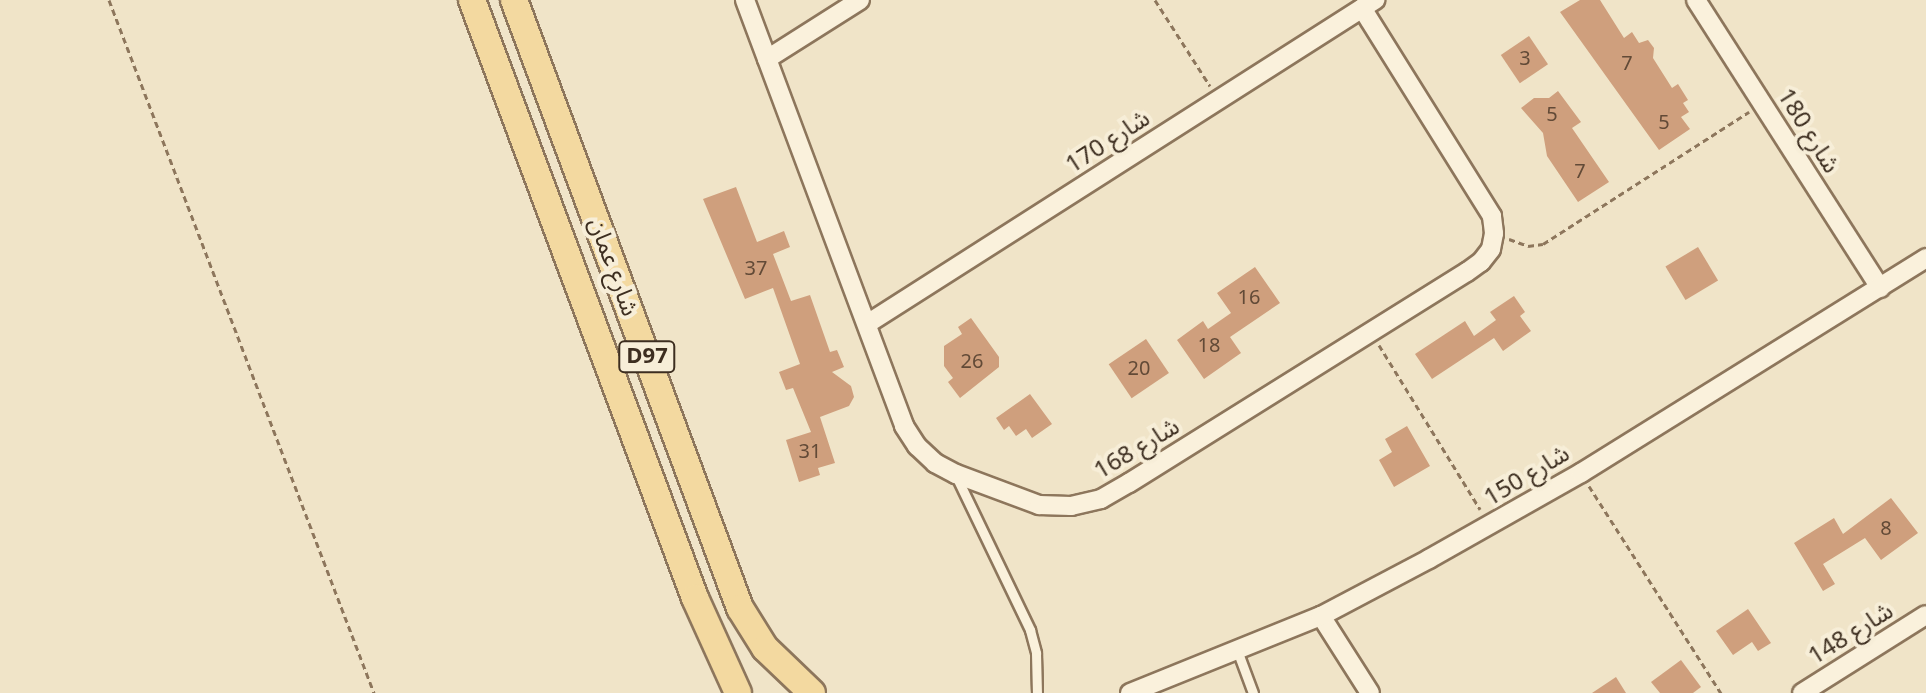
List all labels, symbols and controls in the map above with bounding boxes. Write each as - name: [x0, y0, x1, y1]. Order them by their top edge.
- house number: 3: [1519, 47, 1531, 71]
- house number: 7: [1621, 52, 1633, 76]
- street label: شارع 180: [1771, 83, 1845, 179]
- house number: 5: [1546, 103, 1558, 127]
- street label: شارع 170: [1061, 104, 1155, 180]
- house number: 5: [1658, 111, 1670, 135]
- house number: 7: [1574, 160, 1586, 184]
- street label: شارع عمان: [582, 214, 644, 320]
- house number: 37: [745, 257, 767, 281]
- house number: 16: [1238, 286, 1260, 310]
- house number: 18: [1198, 334, 1220, 358]
- road number: D97: [617, 339, 677, 375]
- house number: 26: [961, 350, 983, 374]
- house number: 20: [1128, 357, 1150, 381]
- street label: شارع 168: [1089, 412, 1185, 486]
- street label: شارع 150: [1479, 439, 1575, 513]
- house number: 31: [799, 440, 821, 464]
- house number: 8: [1880, 517, 1892, 541]
- street label: شارع 148: [1803, 597, 1899, 671]

